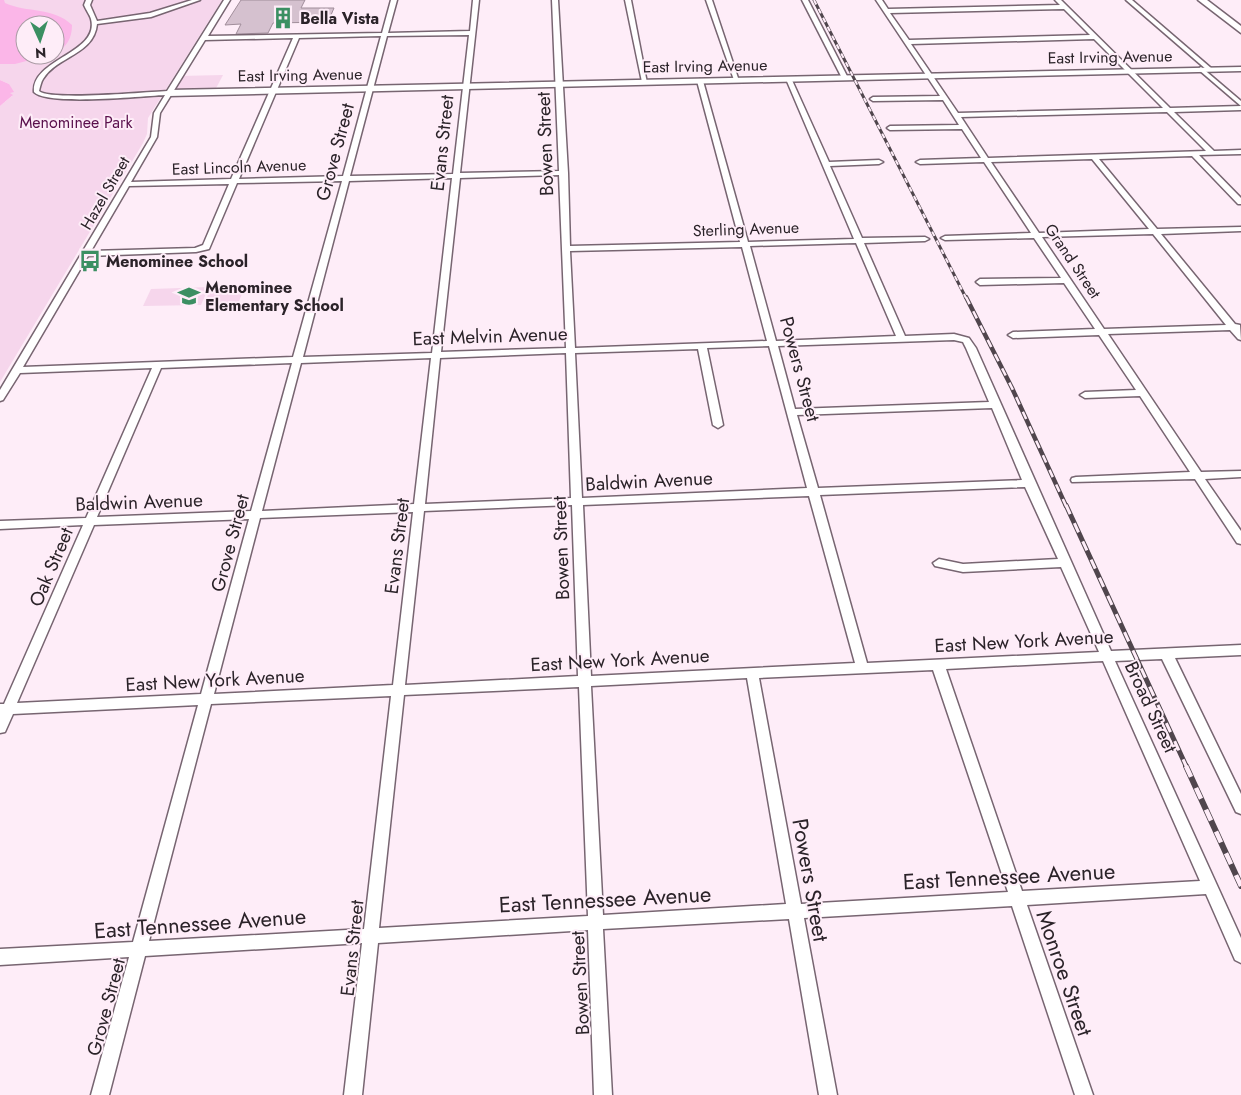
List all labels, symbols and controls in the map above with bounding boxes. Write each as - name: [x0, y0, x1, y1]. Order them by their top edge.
- building icon: Bella Vista: [270, 5, 296, 31]
- place label: Bella Vista: [300, 7, 379, 30]
- north arrow: [15, 15, 65, 65]
- text: N: [35, 43, 47, 63]
- street label: East Irving Avenue: [1047, 44, 1173, 70]
- street label: East Irving Avenue: [642, 53, 768, 79]
- street label: East Irving Avenue: [237, 62, 363, 88]
- street label: Bowen Street: [530, 91, 560, 197]
- street label: Evans Street: [424, 93, 461, 192]
- street label: Grove Street: [309, 100, 361, 204]
- park label: Menominee Park: [19, 111, 134, 134]
- street label: Hazel Street: [75, 152, 135, 234]
- street label: East Lincoln Avenue: [171, 153, 307, 181]
- street label: Sterling Avenue: [692, 216, 800, 242]
- street label: Grand Street: [1039, 219, 1107, 303]
- bus stop icon: Menominee School: [77, 248, 103, 274]
- place label: Menominee School: [106, 250, 248, 273]
- place label: Menominee Elementary School: [205, 276, 344, 317]
- school or university icon: Menominee Elementary School: [176, 283, 202, 309]
- street label: Powers Street: [773, 314, 827, 425]
- street label: East Melvin Avenue: [412, 320, 568, 352]
- street label: Baldwin Avenue: [585, 464, 714, 498]
- street label: Baldwin Avenue: [75, 486, 203, 518]
- street label: Grove Street: [204, 491, 256, 595]
- street label: Bowen Street: [546, 495, 576, 601]
- street label: Evans Street: [378, 496, 416, 596]
- street label: Oak Street: [22, 523, 80, 611]
- street label: East New York Avenue: [934, 623, 1114, 659]
- street label: East New York Avenue: [530, 642, 710, 678]
- street label: Broad Street: [1118, 657, 1184, 758]
- street label: East New York Avenue: [125, 662, 305, 698]
- street label: Powers Street: [784, 816, 838, 945]
- street label: East Tennessee Avenue: [902, 854, 1116, 898]
- street label: East Tennessee Avenue: [498, 877, 712, 921]
- street label: Evans Street: [334, 898, 371, 997]
- street label: East Tennessee Avenue: [93, 900, 307, 946]
- street label: Monroe Street: [1029, 906, 1102, 1041]
- street label: Bowen Street: [564, 930, 596, 1036]
- street label: Grove Street: [80, 955, 132, 1059]

